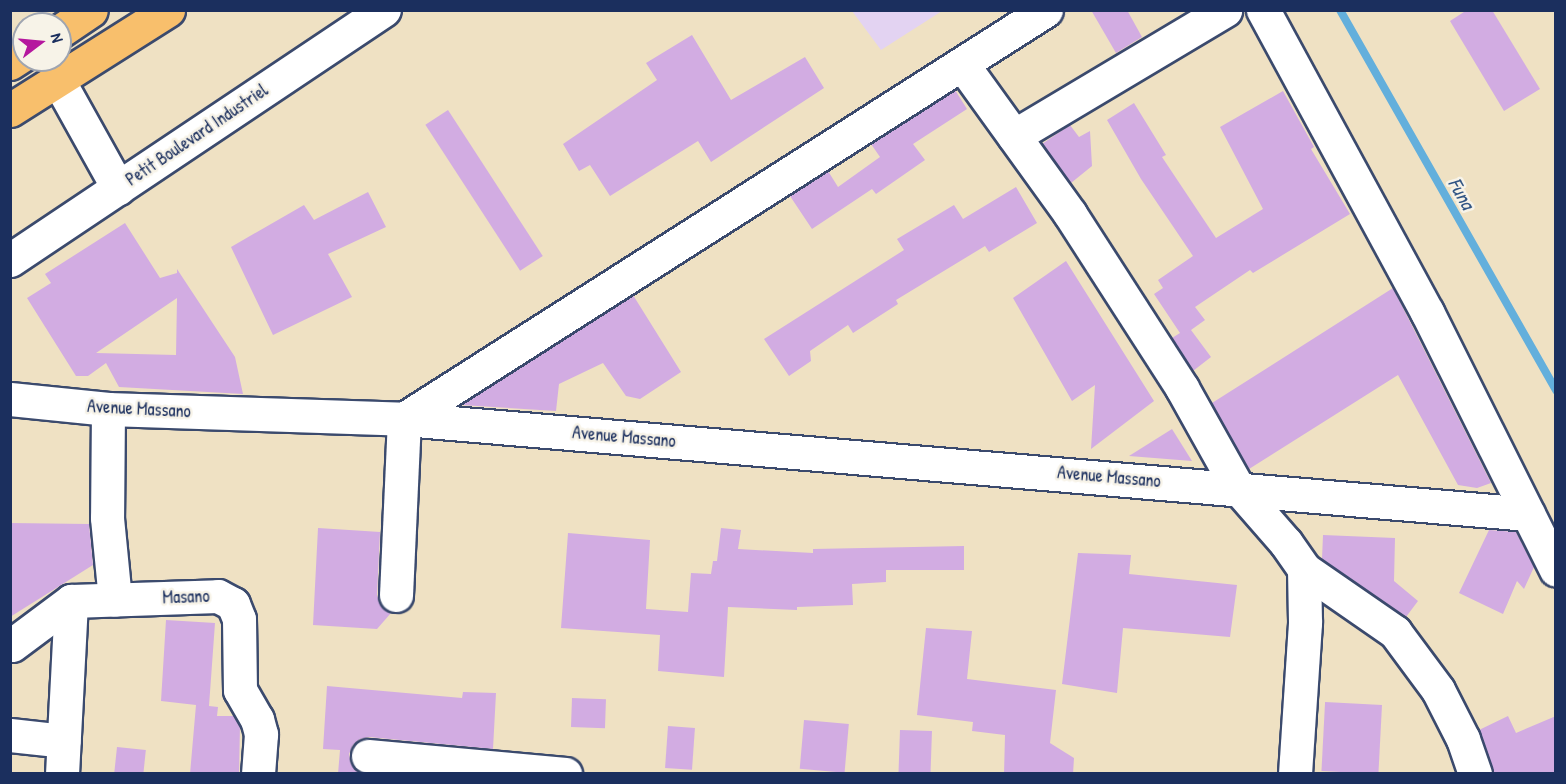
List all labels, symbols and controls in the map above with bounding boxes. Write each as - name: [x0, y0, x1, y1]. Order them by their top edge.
- north arrow: [12, 12, 72, 72]
- text: N: [46, 30, 69, 45]
- street label: Petit Boulevard Industriel: [122, 79, 272, 191]
- water label: Funa: [1444, 173, 1480, 213]
- street label: Avenue Massano: [87, 395, 191, 423]
- street label: Avenue Massano: [571, 422, 677, 452]
- street label: Avenue Massano: [1056, 462, 1162, 492]
- street label: Masano: [162, 585, 210, 609]

